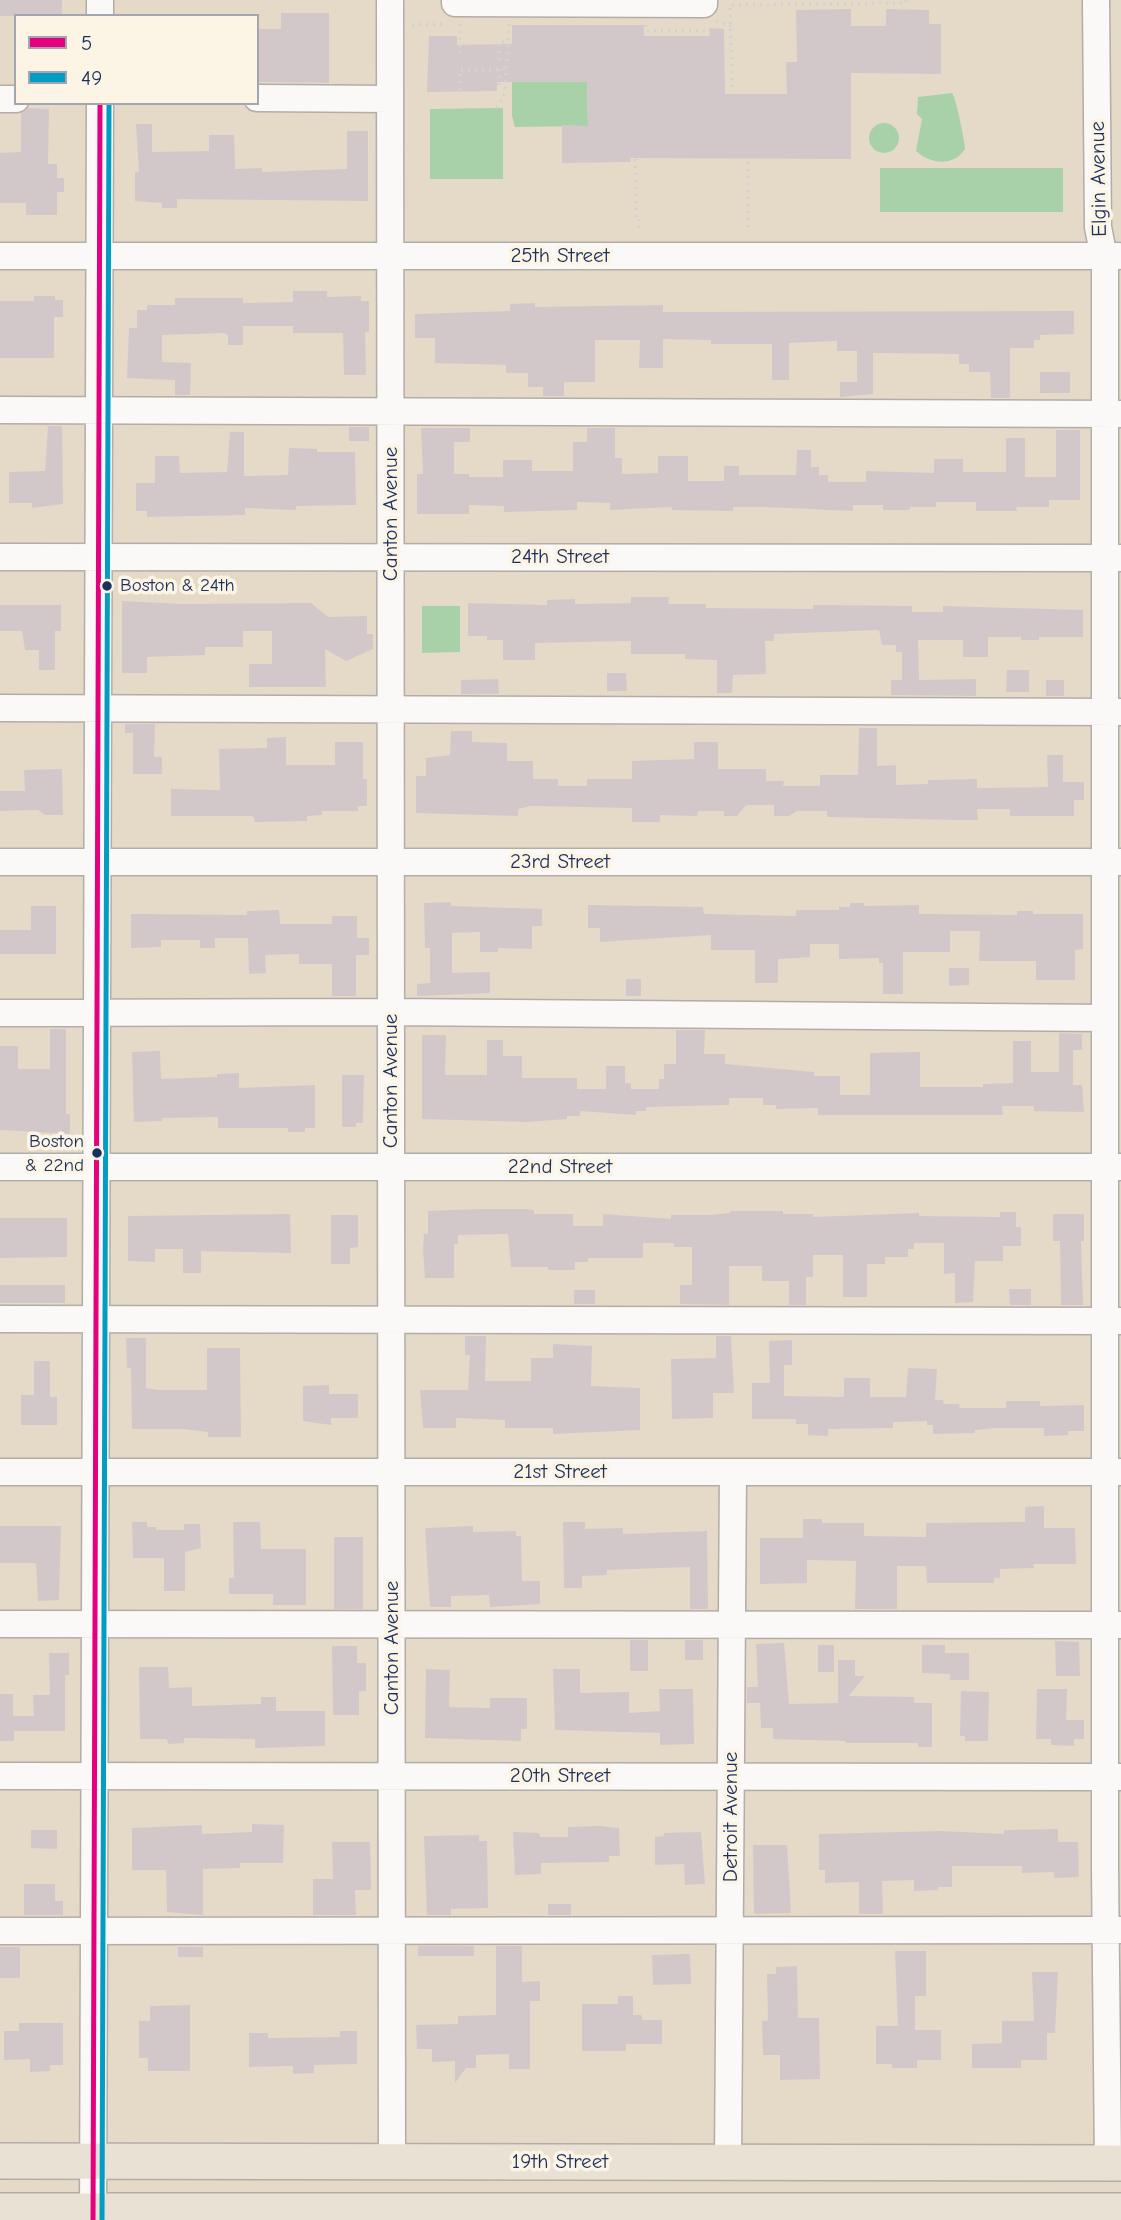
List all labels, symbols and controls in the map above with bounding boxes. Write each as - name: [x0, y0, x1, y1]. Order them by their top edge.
- legend: [14, 14, 259, 105]
- text: 5: [81, 31, 92, 55]
- text: 49: [81, 66, 102, 90]
- street label: Elgin Avenue: [1085, 121, 1113, 237]
- street label: 25th Street: [510, 243, 610, 269]
- street label: Canton Avenue: [378, 447, 404, 581]
- street label: 24th Street: [511, 544, 609, 570]
- place label: Boston & 24th: [120, 575, 235, 597]
- marker: Boston & 24th: [100, 579, 114, 593]
- street label: 23rd Street: [510, 849, 610, 875]
- street label: Canton Avenue: [378, 1014, 404, 1148]
- place label: Boston & 22nd: [25, 1131, 84, 1175]
- marker: Boston & 22nd: [90, 1146, 104, 1160]
- street label: 22nd Street: [508, 1154, 612, 1180]
- street label: 21st Street: [513, 1459, 607, 1485]
- street label: Canton Avenue: [379, 1581, 405, 1715]
- street label: Detroit Avenue: [718, 1752, 744, 1882]
- street label: 20th Street: [510, 1763, 610, 1789]
- street label: 19th Street: [512, 2149, 608, 2175]

